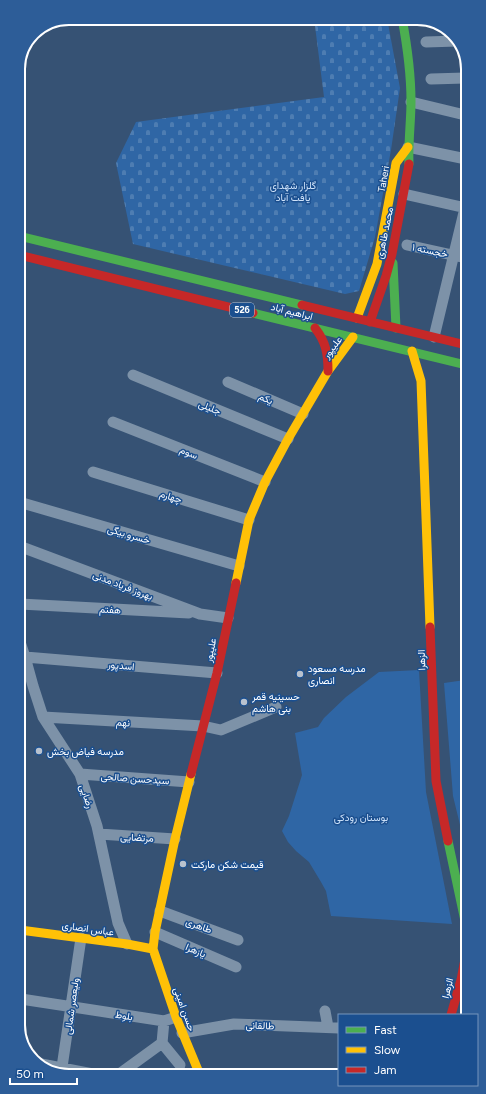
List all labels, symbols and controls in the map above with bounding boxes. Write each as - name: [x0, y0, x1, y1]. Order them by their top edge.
- street label: Taheri: [375, 165, 392, 193]
- park label: گلزار شهدای یافت آباد: [270, 179, 317, 204]
- street label: محمد طاهری: [373, 206, 396, 260]
- street label: خجسته ۱: [411, 240, 449, 261]
- street label: ابراهیم آباد: [270, 300, 314, 323]
- road number: 526: [230, 303, 254, 317]
- street label: علیپور: [319, 334, 346, 362]
- street label: یکم: [257, 390, 275, 407]
- street label: جلیلی: [197, 397, 223, 418]
- street label: سوم: [178, 443, 200, 462]
- street label: چهارم: [158, 487, 184, 507]
- street label: خسرو بیگی: [106, 522, 152, 547]
- street label: بهروز فریاد مدنی: [91, 568, 155, 603]
- street label: هفتم: [99, 602, 121, 617]
- street label: علیپور: [202, 637, 220, 664]
- street label: الزهرا: [415, 649, 428, 671]
- street label: اسدپور: [106, 658, 135, 674]
- place label: مدرسه مسعود انصاری: [308, 662, 366, 687]
- marker: مدرسه مسعود انصاری: [295, 669, 305, 679]
- place label: حسینیه قمر بنی هاشم: [251, 690, 300, 715]
- marker: حسینیه قمر بنی هاشم: [239, 697, 249, 707]
- street label: نهم: [116, 716, 131, 729]
- place label: مدرسه فیاض بخش: [47, 745, 124, 758]
- marker: مدرسه فیاض بخش: [34, 746, 44, 756]
- street label: سیدحسن صالحی: [100, 770, 170, 787]
- street label: رضایی: [76, 782, 97, 810]
- park label: بوستان رودکی: [334, 811, 388, 824]
- street label: مرتضایی: [120, 830, 154, 845]
- place label: قیمت شکن مارکت: [191, 858, 264, 871]
- marker: قیمت شکن مارکت: [178, 859, 188, 869]
- street label: طاهری: [184, 915, 214, 936]
- street label: عباس انصاری: [61, 918, 115, 939]
- street label: یازهرا: [184, 940, 208, 961]
- street label: الزهرا: [439, 976, 456, 1000]
- street label: ولیعصر شمالی: [61, 977, 82, 1035]
- street label: حسن امینی: [171, 985, 199, 1033]
- street label: بلوط: [114, 1008, 134, 1023]
- legend: [338, 1014, 478, 1086]
- street label: طالقانی: [245, 1018, 275, 1033]
- text: Fast: [374, 1023, 397, 1037]
- text: Slow: [374, 1043, 401, 1057]
- scale bar: [10, 1060, 77, 1086]
- text: Jam: [374, 1063, 397, 1077]
- text: 50 m: [16, 1067, 44, 1081]

